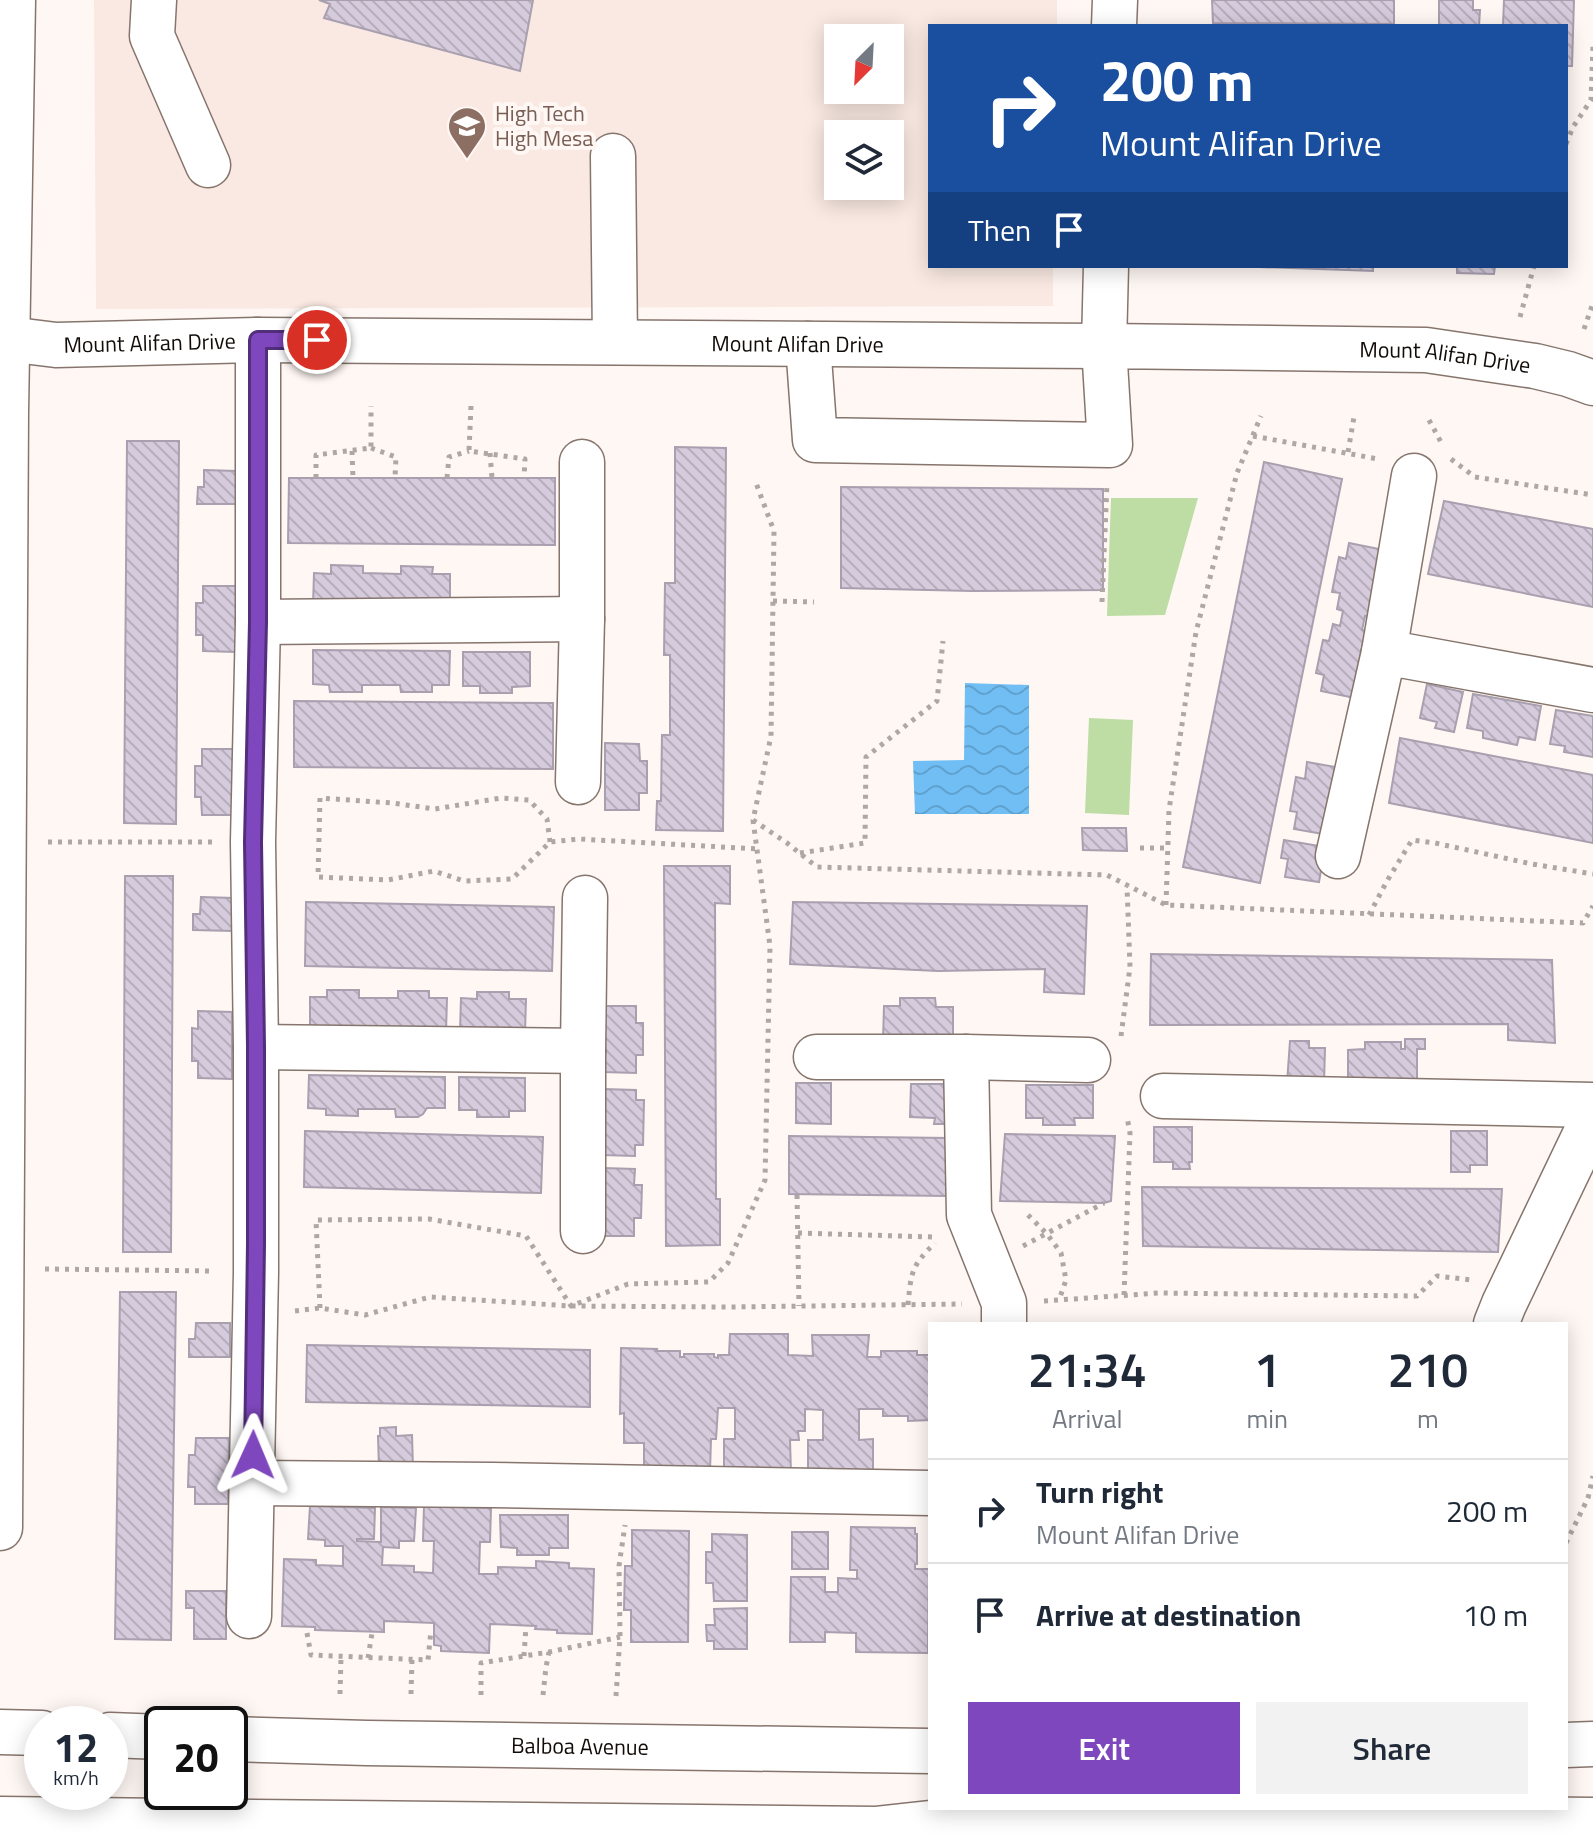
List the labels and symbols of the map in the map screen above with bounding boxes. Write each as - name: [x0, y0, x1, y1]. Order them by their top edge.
- north arrow: [824, 24, 904, 104]
- place label: High Tech High Mesa: [495, 96, 593, 155]
- school or university icon: High Tech High Mesa: [446, 105, 488, 160]
- pin: [283, 306, 351, 374]
- street label: Mount Alifan Drive: [63, 324, 236, 362]
- street label: Mount Alifan Drive: [711, 326, 884, 361]
- street label: Mount Alifan Drive: [1359, 332, 1533, 382]
- position arrow: [211, 1413, 295, 1497]
- speed limit sign: 20: [144, 1706, 248, 1810]
- street label: Balboa Avenue: [511, 1728, 649, 1764]

